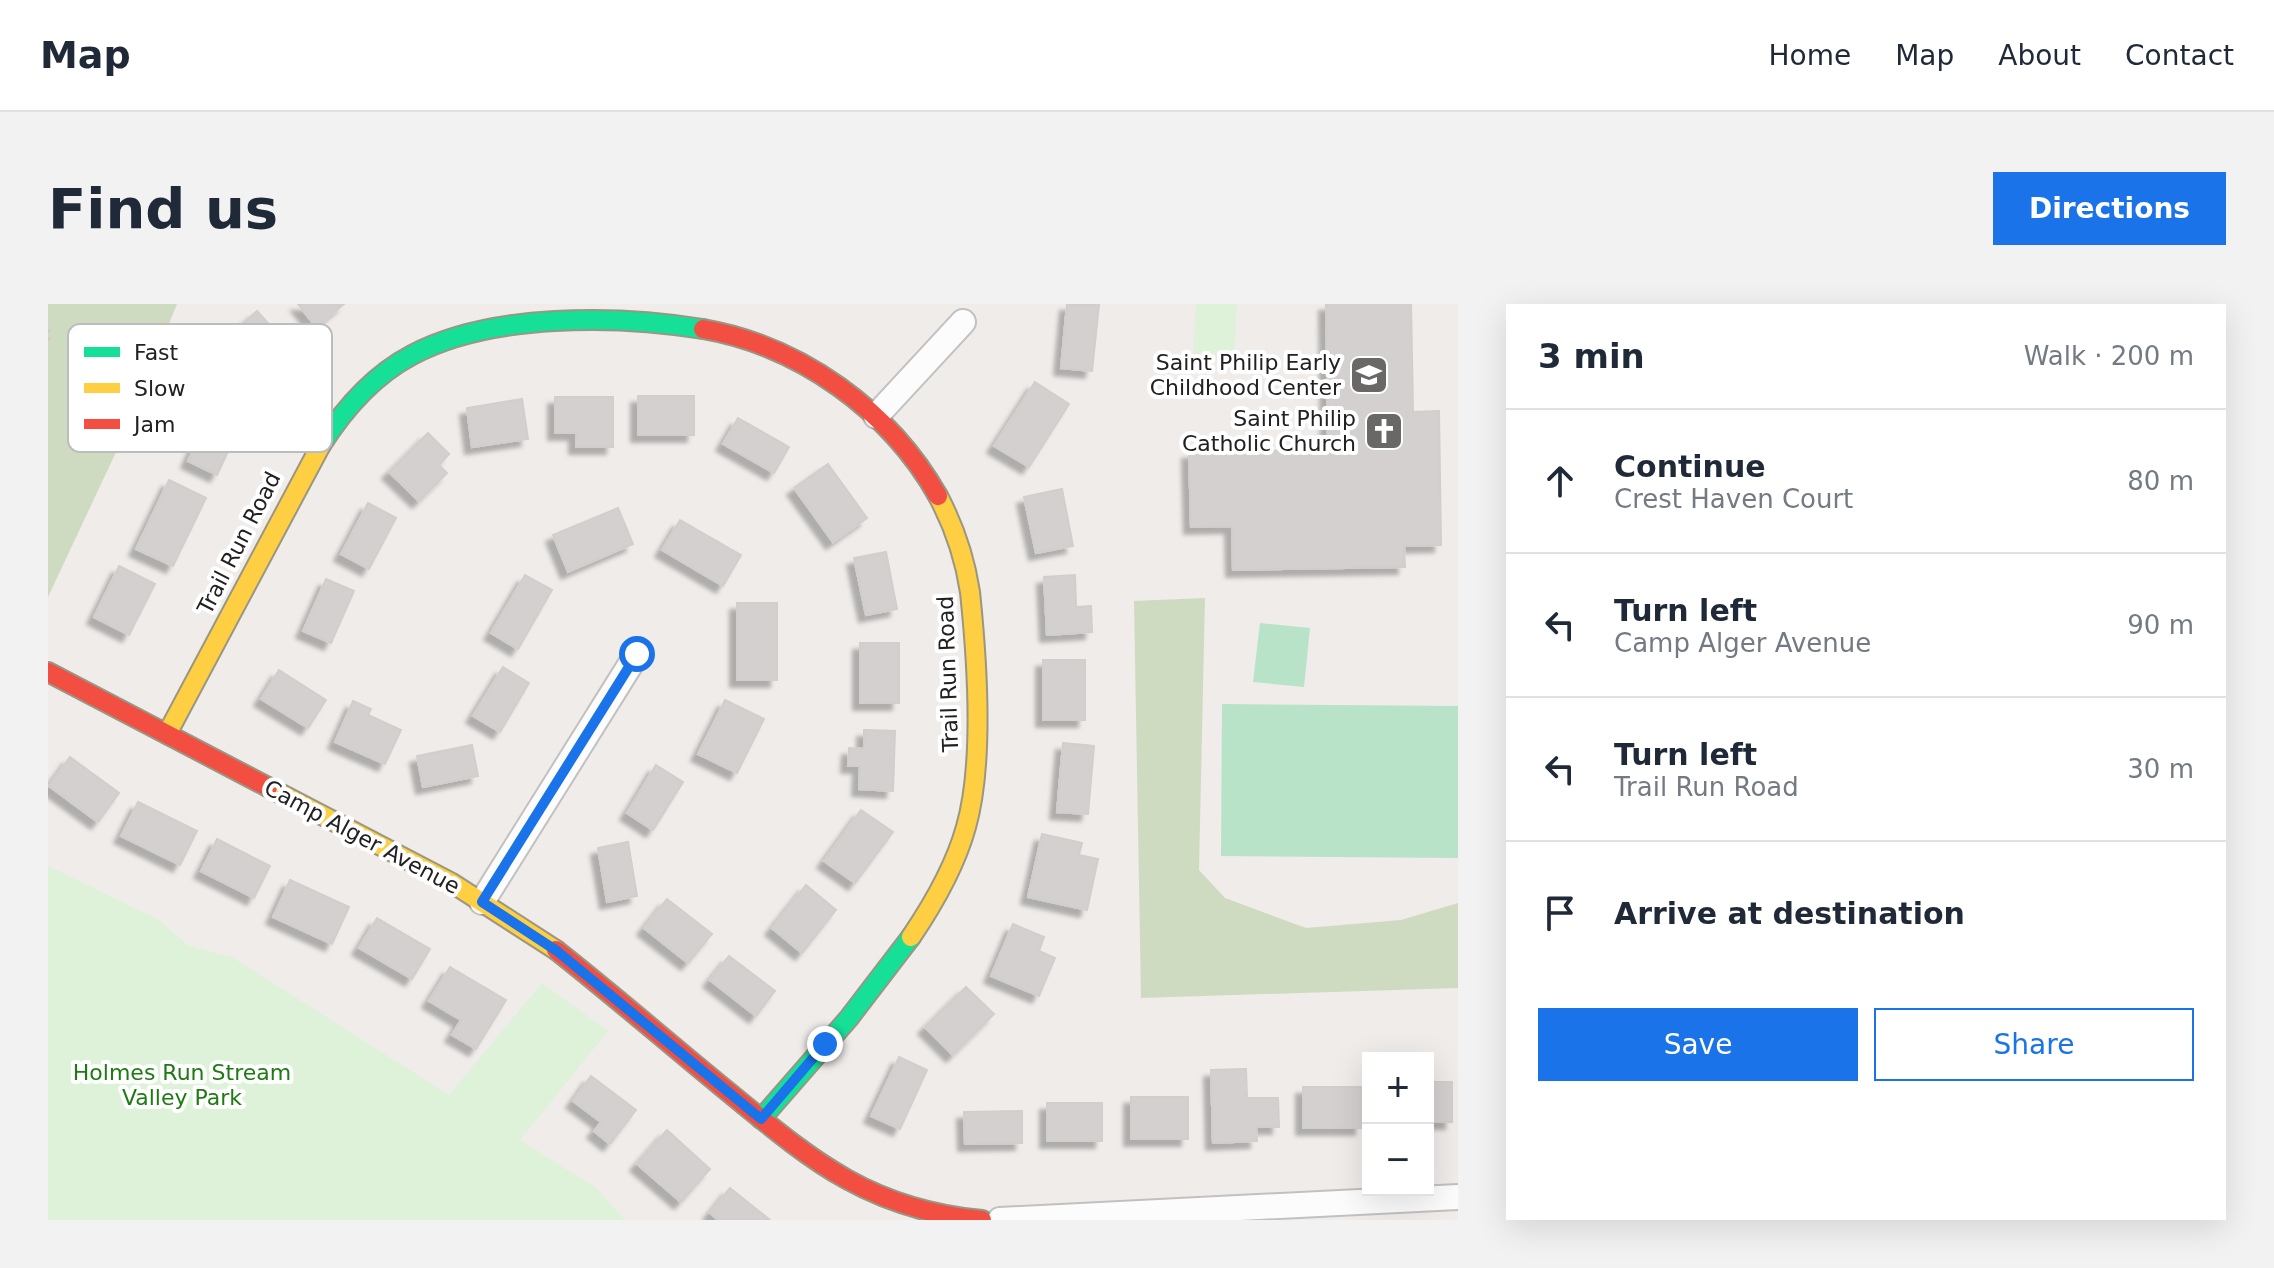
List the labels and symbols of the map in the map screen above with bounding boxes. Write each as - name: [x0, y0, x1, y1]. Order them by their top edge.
- legend: [68, 324, 332, 452]
- text: Fast: [134, 340, 179, 365]
- place label: Saint Philip Early Childhood Center: [1150, 350, 1342, 400]
- school or university icon: Saint Philip Early Childhood Center: [1348, 354, 1390, 396]
- text: Slow: [134, 376, 186, 401]
- place label: Saint Philip Catholic Church: [1182, 406, 1356, 456]
- church icon: Saint Philip Catholic Church: [1363, 410, 1405, 452]
- text: Jam: [132, 412, 175, 437]
- street label: Trail Run Road: [192, 468, 286, 619]
- street label: Trail Run Road: [933, 595, 963, 754]
- route start: [619, 636, 655, 672]
- street label: Camp Alger Avenue: [260, 775, 464, 899]
- route end: [807, 1026, 843, 1062]
- park label: Holmes Run Stream Valley Park: [73, 1060, 291, 1110]

